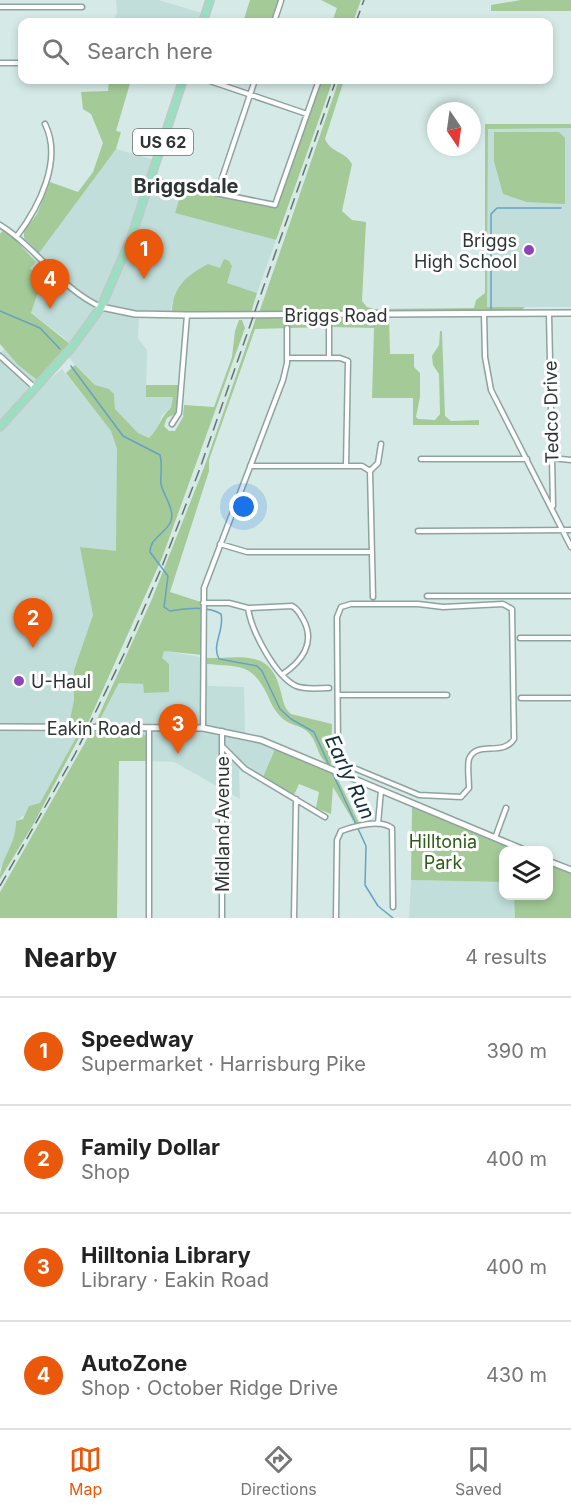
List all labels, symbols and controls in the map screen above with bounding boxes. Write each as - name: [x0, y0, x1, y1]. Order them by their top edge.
- search box: [18, 18, 553, 84]
- icon: search: [39, 35, 72, 68]
- text: Search here: [87, 38, 213, 64]
- north arrow: [427, 102, 481, 156]
- road number: US 62: [133, 129, 193, 155]
- district label: Briggsdale: [134, 174, 239, 198]
- pin: 1: [124, 230, 164, 279]
- place label: Briggs High School: [414, 230, 517, 272]
- marker: Briggs High School: [522, 243, 536, 257]
- pin: 4: [31, 260, 70, 309]
- street label: Briggs Road: [284, 305, 388, 326]
- street label: Tedco Drive: [540, 361, 562, 463]
- your location: [229, 492, 258, 521]
- pin: 2: [14, 598, 52, 648]
- place label: U-Haul: [31, 671, 91, 692]
- marker: U-Haul: [12, 674, 26, 688]
- pin: 3: [158, 704, 198, 754]
- street label: Eakin Road: [47, 718, 141, 739]
- water label: Early Run: [320, 731, 380, 823]
- street label: Midland Avenue: [212, 756, 233, 892]
- park label: Hilltonia Park: [409, 831, 477, 873]
- map controls: [499, 846, 553, 900]
- button: layers: [499, 846, 553, 900]
- text: Nearby: [24, 942, 117, 973]
- text: 4 results: [465, 945, 547, 969]
- text: Speedway: [81, 1026, 194, 1052]
- text: 1: [39, 1039, 48, 1063]
- text: 390 m: [486, 1039, 547, 1063]
- text: Supermarket · Harrisburg Pike: [81, 1052, 366, 1076]
- text: Family Dollar: [81, 1134, 220, 1160]
- text: 2: [37, 1147, 50, 1171]
- text: 400 m: [486, 1147, 547, 1171]
- text: Shop: [81, 1160, 130, 1184]
- text: Hilltonia Library: [81, 1242, 251, 1268]
- text: 3: [37, 1255, 50, 1279]
- text: 400 m: [486, 1255, 547, 1279]
- text: Library · Eakin Road: [81, 1268, 269, 1292]
- text: AutoZone: [81, 1350, 187, 1376]
- text: 4: [37, 1363, 50, 1387]
- text: 430 m: [486, 1363, 547, 1387]
- text: Shop · October Ridge Drive: [81, 1376, 338, 1400]
- tab: Map: [69, 1443, 102, 1499]
- tab: Directions: [241, 1443, 317, 1499]
- tab: Saved: [455, 1443, 502, 1499]

